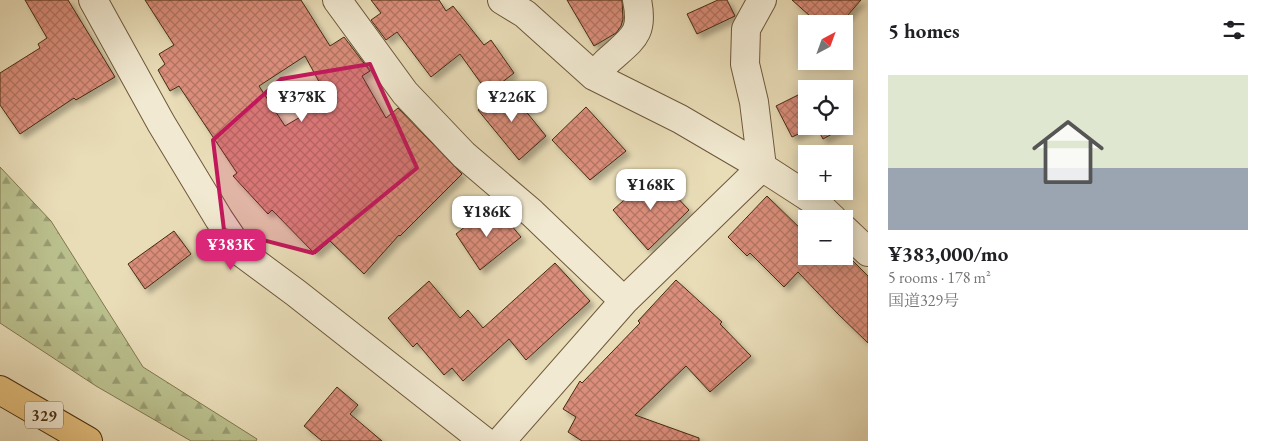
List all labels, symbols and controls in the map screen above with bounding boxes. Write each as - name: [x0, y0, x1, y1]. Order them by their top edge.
- north arrow: [798, 15, 852, 70]
- map controls: [798, 15, 853, 265]
- icon: filters: [1220, 16, 1248, 44]
- text: 5 homes: [888, 17, 960, 44]
- pin: ¥378K: [267, 80, 337, 123]
- pin: ¥226K: [477, 80, 547, 123]
- button: locate: [798, 80, 853, 135]
- text: ¥378K: [278, 86, 326, 107]
- text: ¥226K: [488, 86, 536, 107]
- icon: home: [1023, 107, 1113, 197]
- button: +: [798, 145, 853, 200]
- pin: ¥168K: [616, 168, 686, 211]
- text: ¥168K: [627, 174, 675, 195]
- pin: ¥186K: [452, 196, 522, 238]
- text: ¥186K: [463, 201, 511, 222]
- button: −: [798, 210, 853, 265]
- pin: ¥383K: [196, 228, 266, 271]
- text: ¥383K: [207, 234, 255, 255]
- text: ¥383,000/mo: [888, 240, 1008, 267]
- text: 5 rooms · 178 m²: [888, 267, 991, 288]
- text: 国道329号: [888, 290, 959, 311]
- road number: 329: [25, 402, 63, 428]

